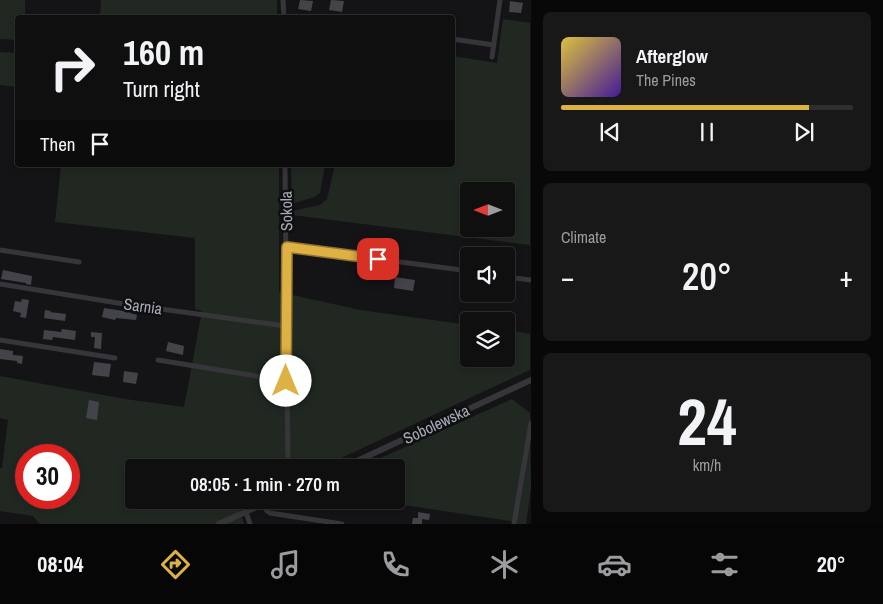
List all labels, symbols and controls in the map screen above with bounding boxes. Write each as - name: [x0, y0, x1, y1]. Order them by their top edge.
- text: 160 m: [123, 29, 204, 76]
- icon: right: [40, 35, 105, 100]
- text: Afterglow: [636, 43, 708, 69]
- text: The Pines: [636, 69, 696, 91]
- text: Turn right: [123, 74, 200, 104]
- icon: previous: [596, 118, 624, 146]
- icon: pause: [693, 118, 721, 146]
- icon: next: [790, 118, 818, 146]
- icon: arrive: [86, 130, 114, 158]
- text: Then: [40, 131, 76, 157]
- north arrow: [460, 182, 515, 238]
- map controls: [460, 182, 515, 367]
- street label: Sokola: [275, 190, 297, 231]
- text: Climate: [561, 226, 606, 248]
- pin: [357, 238, 399, 280]
- icon: arrive: [364, 245, 392, 273]
- button: sound: [460, 247, 515, 302]
- text: 20°: [682, 251, 732, 302]
- text: −: [561, 258, 574, 296]
- text: +: [840, 258, 853, 296]
- street label: Sarnia: [122, 292, 164, 320]
- button: layers: [460, 312, 515, 367]
- position arrow: [259, 354, 311, 406]
- text: 24: [677, 378, 737, 465]
- street label: Sobolewska: [399, 399, 473, 449]
- speed limit sign: 30: [15, 444, 80, 509]
- text: km/h: [693, 454, 721, 476]
- text: 08:05 · 1 min · 270 m: [190, 471, 340, 497]
- icon: directions: [158, 547, 193, 582]
- icon: music: [268, 547, 303, 582]
- icon: phone: [378, 547, 413, 582]
- icon: climate: [487, 547, 522, 582]
- icon: car: [597, 547, 632, 582]
- icon: filters: [707, 547, 742, 582]
- text: 08:04: [37, 549, 84, 579]
- text: 20°: [817, 549, 846, 579]

